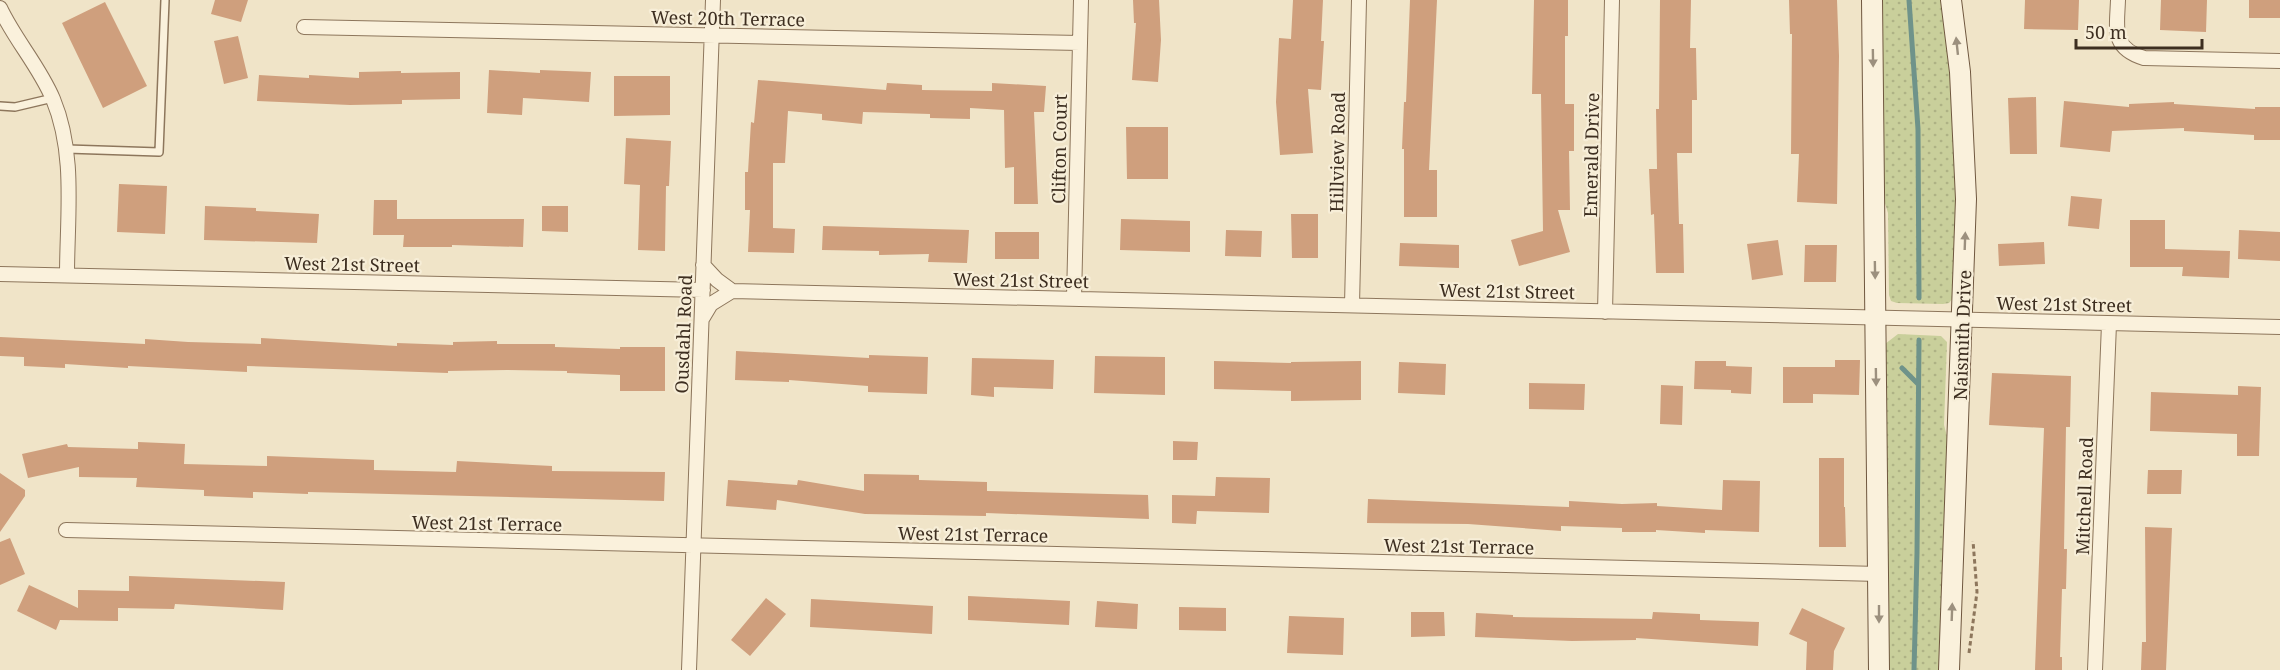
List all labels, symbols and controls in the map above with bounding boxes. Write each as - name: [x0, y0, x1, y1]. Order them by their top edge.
- street label: West 20th Terrace: [651, 5, 805, 31]
- scale bar: [2076, 12, 2202, 50]
- text: 50 m: [2085, 20, 2127, 44]
- one-way arrow: [1952, 36, 1962, 55]
- one-way arrow: [1868, 49, 1878, 68]
- street label: Hillview Road: [1324, 92, 1350, 212]
- street label: Emerald Drive: [1578, 92, 1604, 218]
- street label: Clifton Court: [1046, 94, 1072, 204]
- one-way arrow: [1960, 231, 1969, 250]
- street label: West 21st Street: [284, 251, 420, 277]
- one-way arrow: [1870, 260, 1880, 279]
- street label: West 21st Street: [953, 267, 1089, 293]
- street label: Naismith Drive: [1948, 269, 1976, 401]
- street label: Ousdahl Road: [669, 274, 697, 394]
- street label: West 21st Street: [1439, 278, 1575, 304]
- street label: West 21st Street: [1996, 291, 2132, 317]
- one-way arrow: [1871, 367, 1881, 386]
- street label: Mitchell Road: [2070, 437, 2098, 555]
- street label: West 21st Terrace: [411, 510, 563, 536]
- street label: West 21st Terrace: [897, 521, 1049, 547]
- street label: West 21st Terrace: [1383, 533, 1535, 559]
- one-way arrow: [1947, 602, 1956, 621]
- one-way arrow: [1874, 604, 1884, 623]

